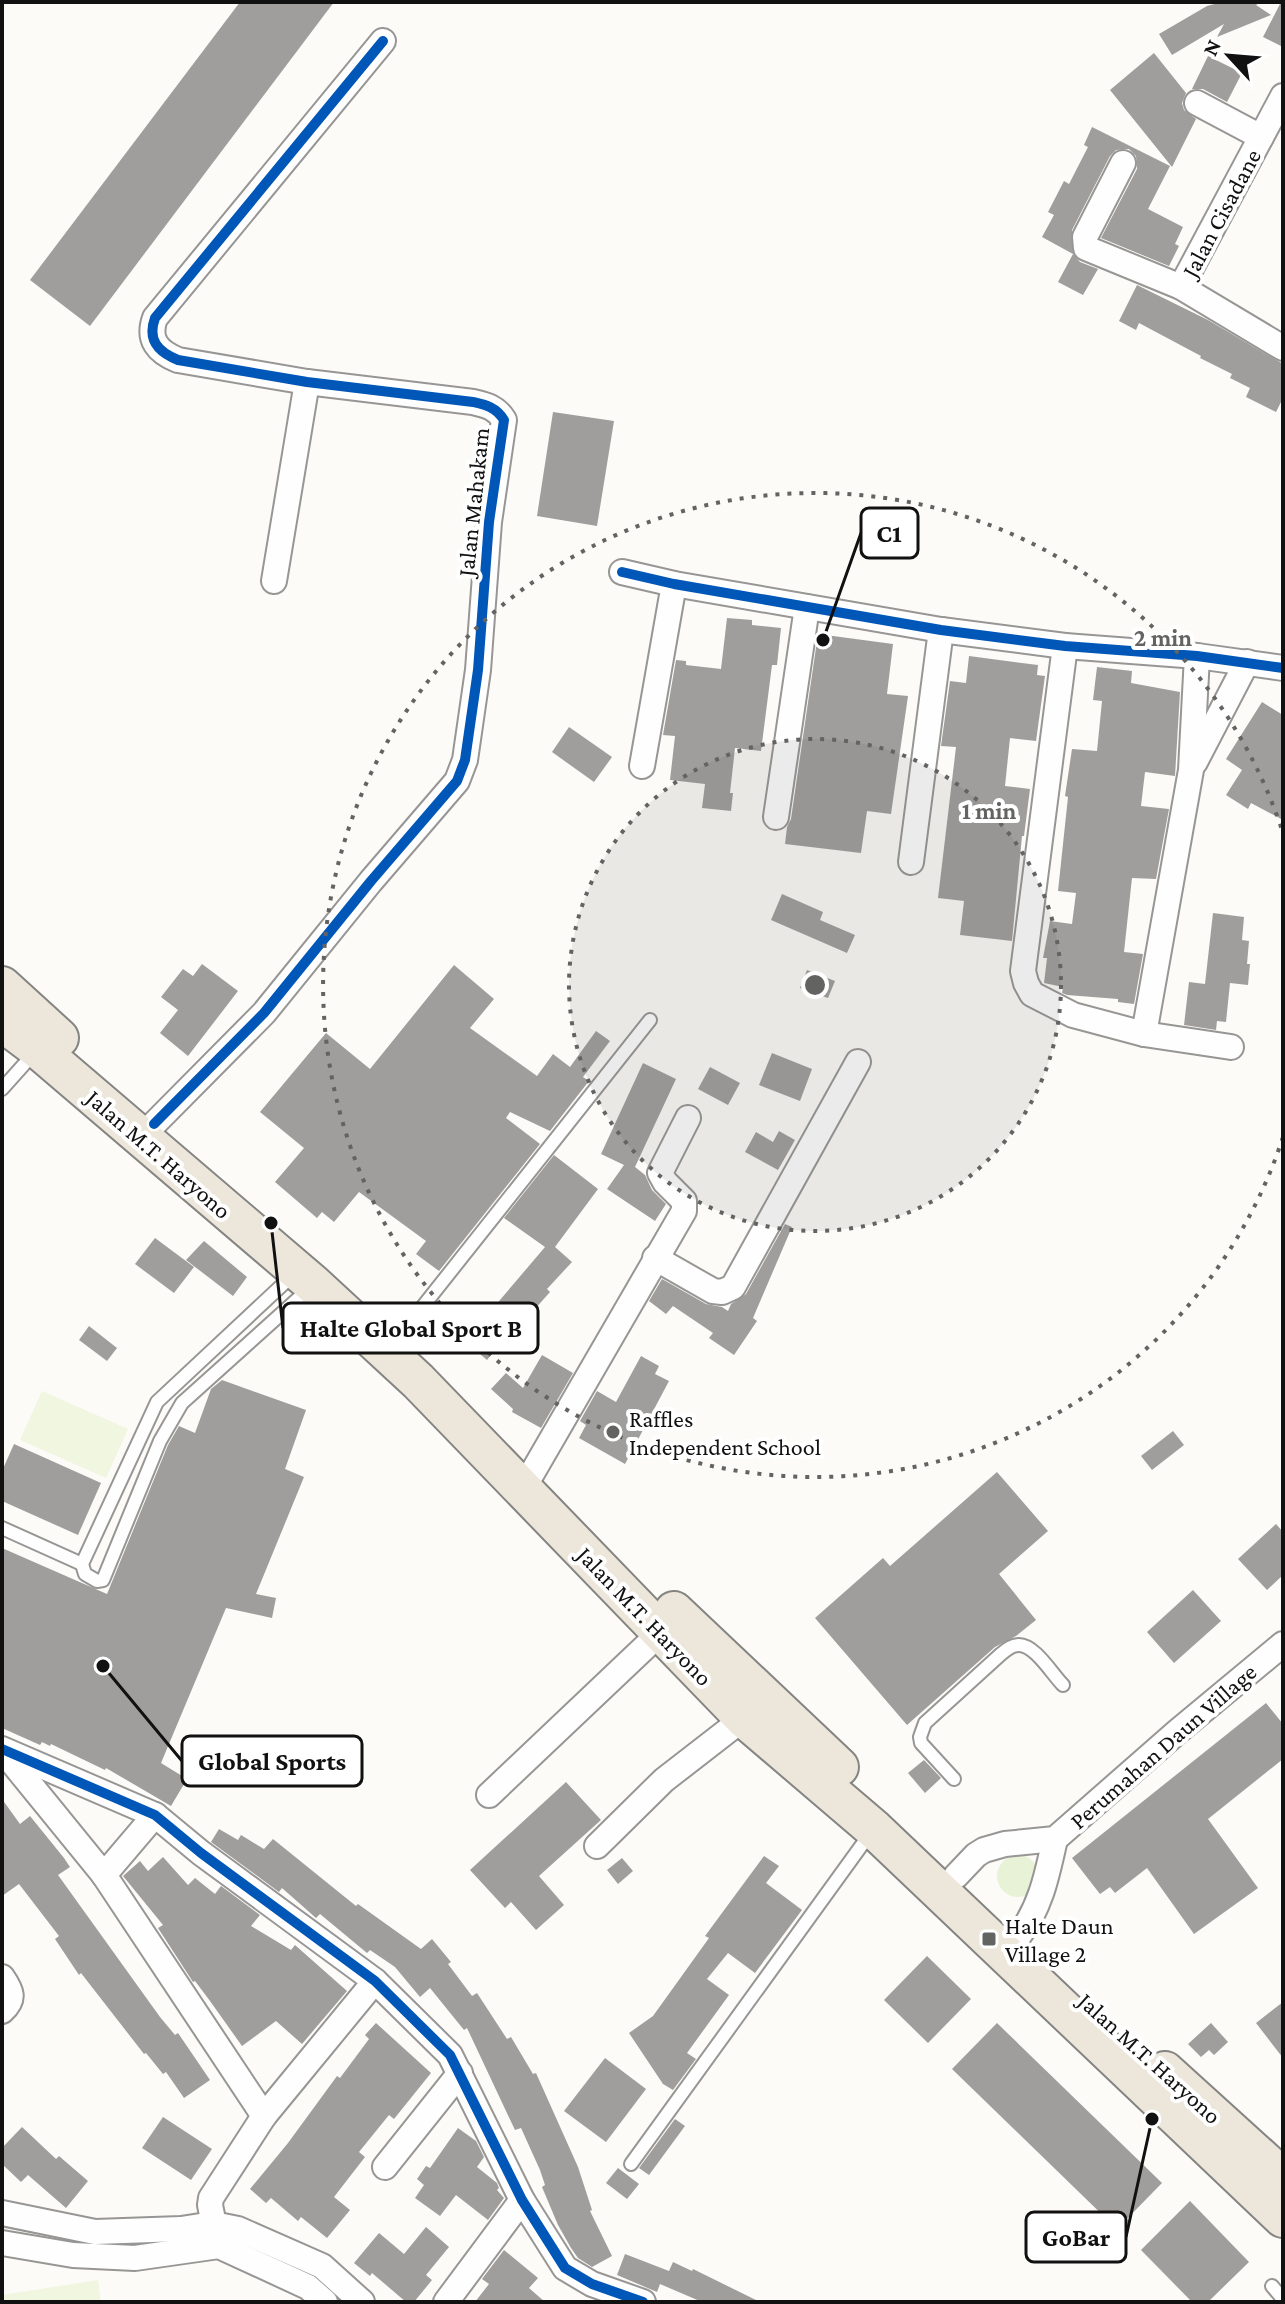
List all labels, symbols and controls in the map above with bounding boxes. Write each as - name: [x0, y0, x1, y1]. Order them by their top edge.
- north arrow: [1189, 16, 1269, 96]
- text: N: [1197, 35, 1226, 60]
- street label: Jalan Cisadane: [1175, 144, 1266, 283]
- street label: Jalan Mahakam: [452, 426, 494, 580]
- callout: C1: [861, 508, 918, 558]
- text: C1: [876, 519, 902, 548]
- text: 2 min: [1134, 624, 1192, 651]
- text: 1 min: [962, 797, 1017, 824]
- centre of rings: [801, 971, 829, 999]
- street label: Jalan M.T. Haryono: [80, 1083, 237, 1224]
- callout: Halte Global Sport B: [283, 1303, 538, 1353]
- text: Halte Global Sport B: [300, 1314, 522, 1343]
- place label: Raffles Independent School: [629, 1405, 821, 1460]
- marker: Raffles Independent School: [604, 1423, 622, 1441]
- street label: Jalan M.T. Haryono: [570, 1540, 718, 1691]
- street label: Perumahan Daun Village: [1064, 1658, 1262, 1834]
- callout: Global Sports: [182, 1736, 362, 1786]
- text: Global Sports: [198, 1747, 346, 1776]
- place label: Halte Daun Village 2: [1005, 1912, 1114, 1967]
- marker: Halte Daun Village 2: [980, 1930, 998, 1948]
- street label: Jalan M.T. Haryono: [1072, 1986, 1227, 2129]
- callout: GoBar: [1026, 2212, 1126, 2262]
- text: GoBar: [1042, 2223, 1111, 2252]

